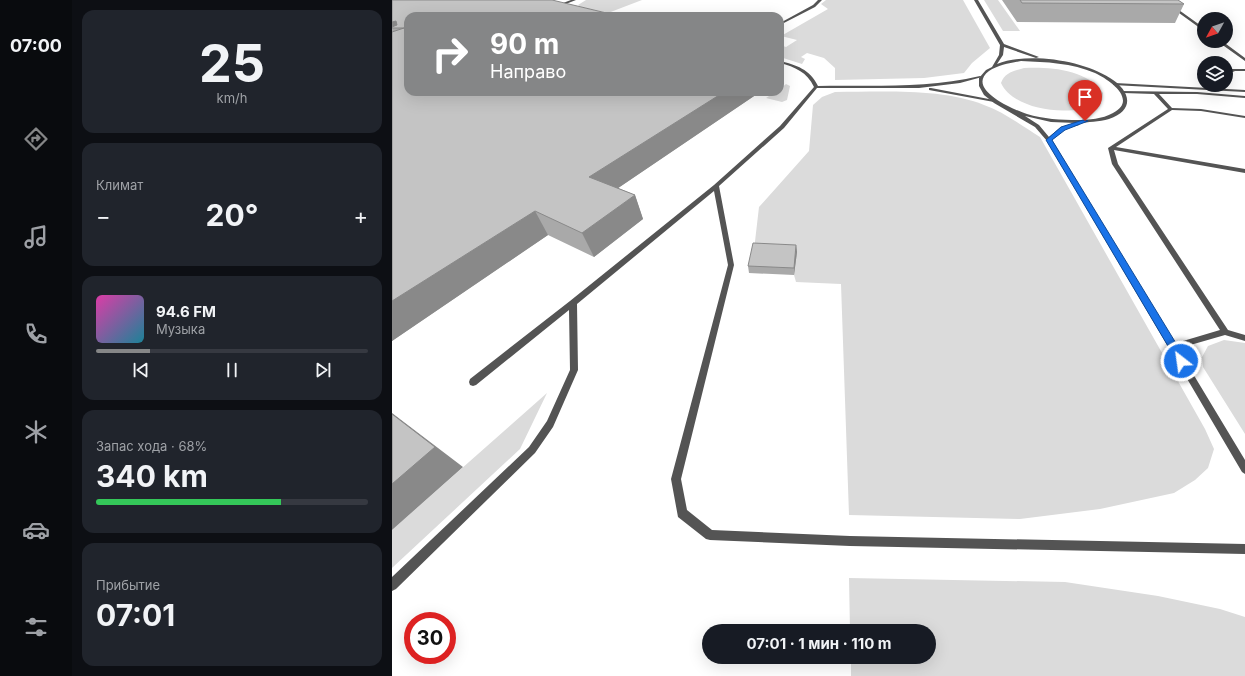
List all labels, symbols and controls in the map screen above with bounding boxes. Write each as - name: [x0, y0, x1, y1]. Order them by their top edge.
- north arrow: [1197, 12, 1233, 48]
- map controls: [1197, 12, 1233, 92]
- text: 90 m: [490, 27, 559, 61]
- icon: right: [424, 28, 476, 80]
- text: 25: [199, 32, 265, 95]
- text: 07:00: [10, 35, 62, 56]
- button: layers: [1197, 56, 1233, 92]
- text: Направо: [490, 61, 566, 82]
- pin: [1068, 80, 1102, 121]
- icon: arrive: [1074, 86, 1096, 108]
- text: km/h: [217, 90, 247, 106]
- icon: directions: [22, 125, 50, 153]
- text: Климат: [96, 177, 143, 193]
- text: 20°: [206, 197, 258, 233]
- text: −: [96, 203, 111, 229]
- text: +: [353, 203, 368, 229]
- icon: music: [22, 223, 50, 251]
- text: 94.6 FM: [156, 302, 216, 321]
- icon: phone: [22, 320, 50, 348]
- text: Музыка: [156, 321, 205, 337]
- position arrow: [1160, 340, 1202, 382]
- icon: previous: [130, 359, 152, 381]
- icon: pause: [221, 359, 243, 381]
- icon: next: [312, 359, 334, 381]
- icon: climate: [22, 418, 50, 446]
- text: Запас хода · 68%: [96, 438, 207, 454]
- text: 340 km: [96, 458, 208, 494]
- icon: car: [22, 516, 50, 544]
- text: Прибытие: [96, 577, 160, 593]
- text: 07:01: [96, 597, 175, 633]
- speed limit sign: 30: [404, 612, 456, 664]
- icon: filters: [22, 613, 50, 641]
- text: 07:01 · 1 мин · 110 m: [746, 634, 892, 653]

